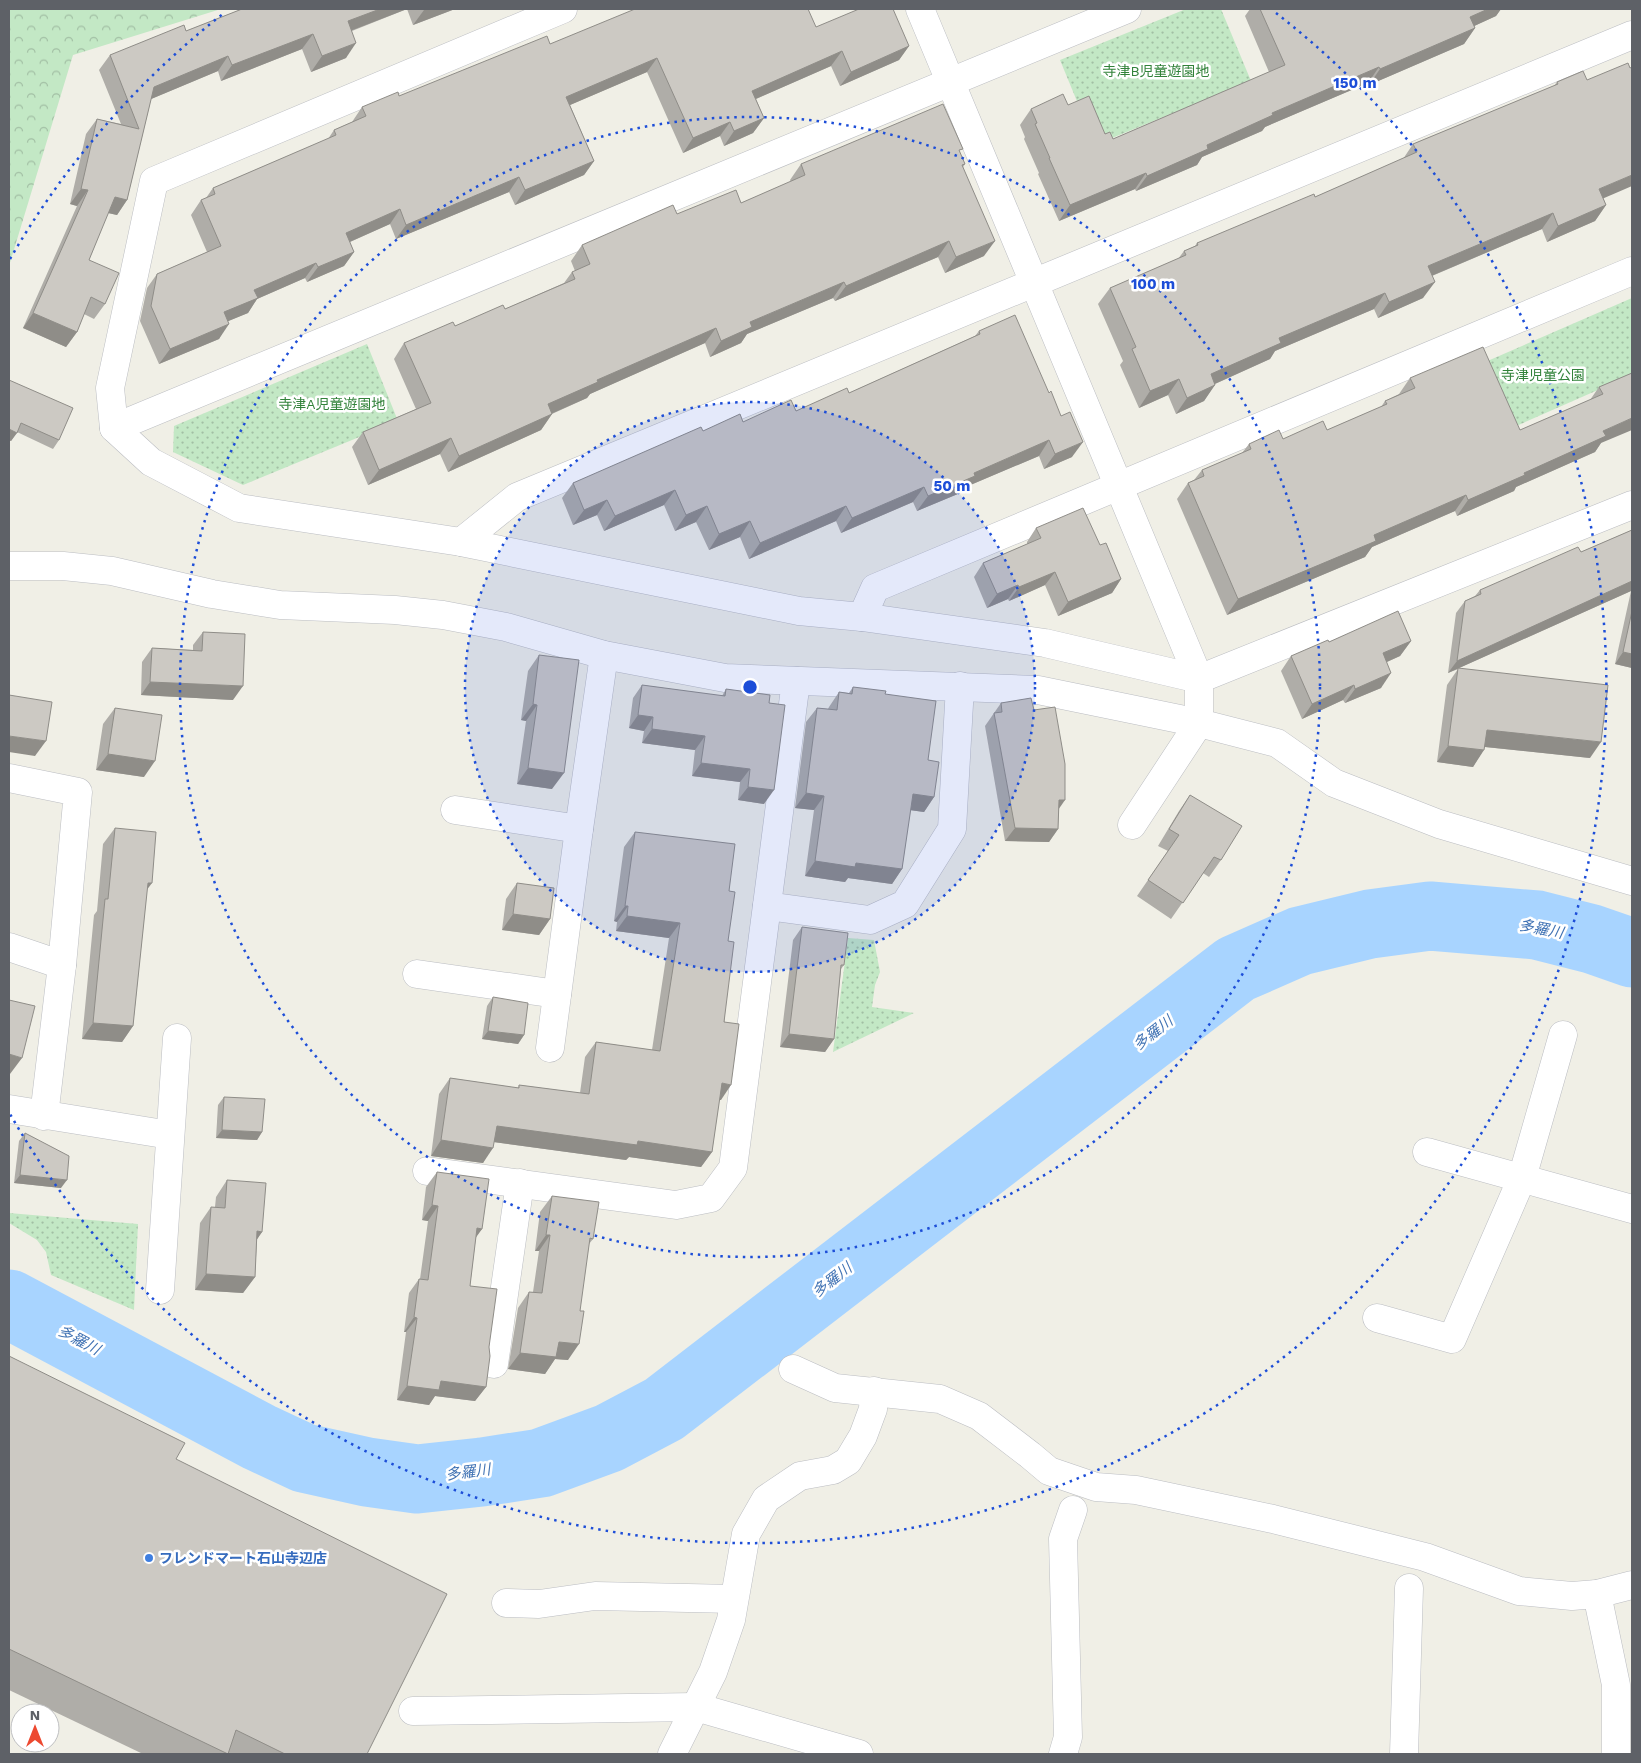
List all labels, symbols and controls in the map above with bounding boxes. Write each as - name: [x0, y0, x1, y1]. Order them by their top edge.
- park label: 寺津B児童遊園地: [1102, 63, 1210, 79]
- text: 150 m: [1333, 74, 1377, 92]
- text: 100 m: [1131, 275, 1175, 293]
- park label: 寺津児童公園: [1501, 367, 1585, 383]
- park label: 寺津A児童遊園地: [278, 396, 386, 412]
- text: 50 m: [934, 477, 970, 495]
- centre of rings: [741, 678, 759, 696]
- water label: 多羅川: [1517, 916, 1567, 943]
- water label: 多羅川: [1130, 1011, 1178, 1054]
- water label: 多羅川: [809, 1258, 857, 1301]
- water label: 多羅川: [55, 1321, 105, 1359]
- water label: 多羅川: [445, 1460, 493, 1484]
- place label: フレンドマート石山寺辺店: [159, 1550, 327, 1566]
- marker: フレンドマート石山寺辺店: [143, 1552, 155, 1564]
- north arrow: [10, 1703, 60, 1753]
- text: N: [30, 1707, 40, 1723]

